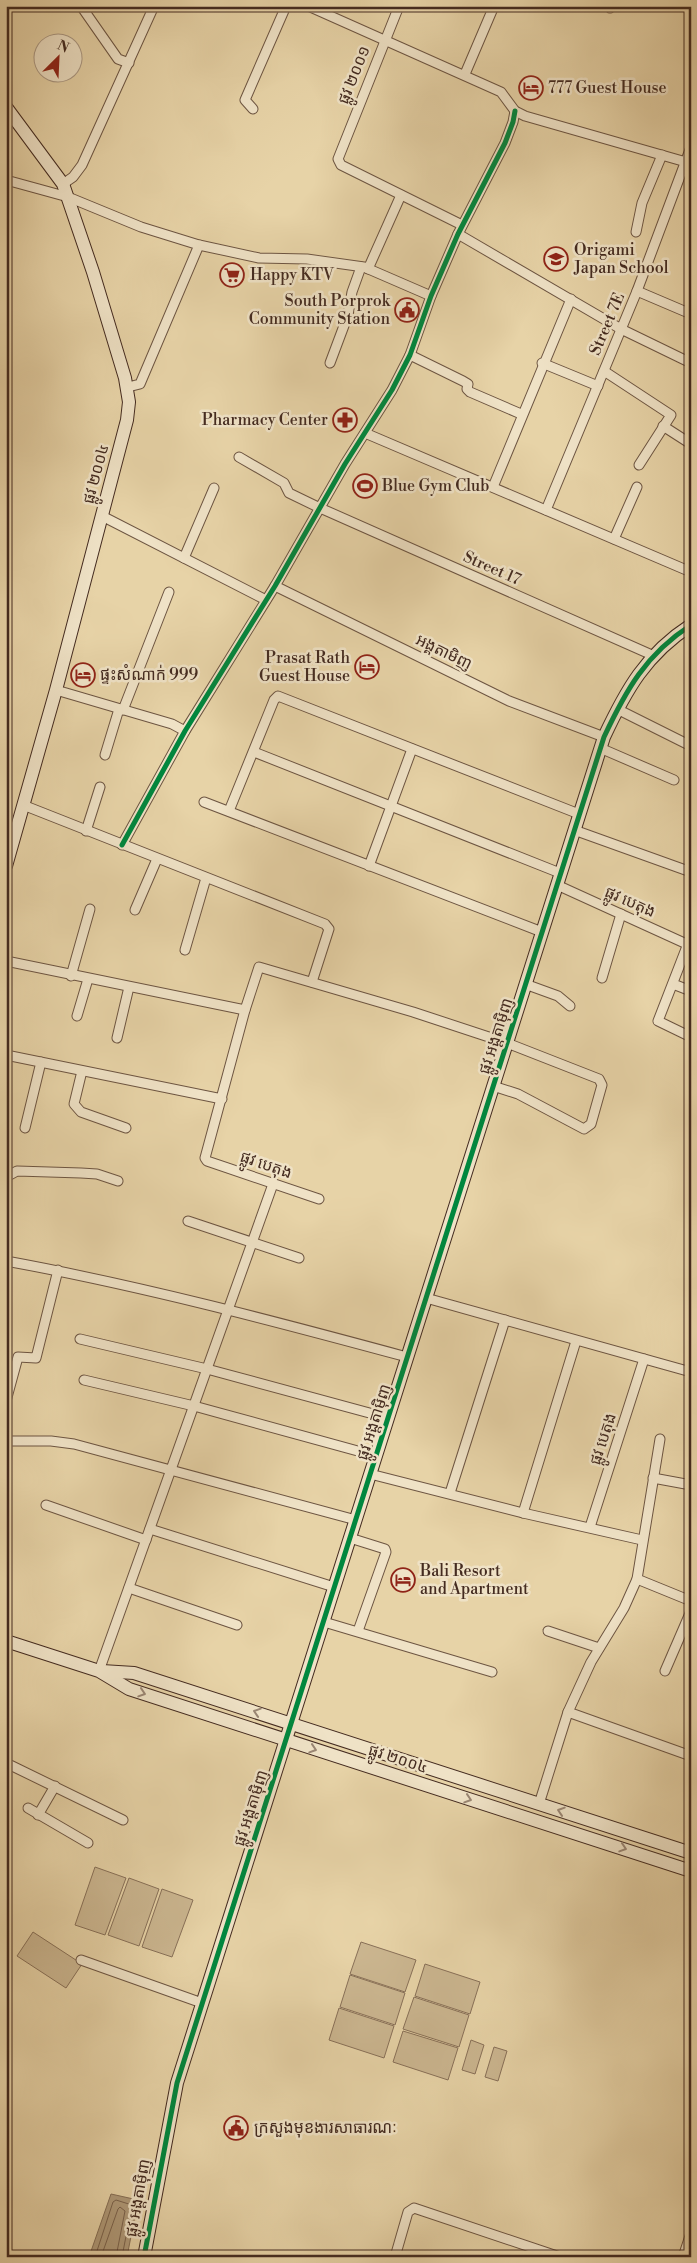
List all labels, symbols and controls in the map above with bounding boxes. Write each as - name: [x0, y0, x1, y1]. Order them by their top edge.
- north arrow: [32, 32, 82, 82]
- text: N: [54, 37, 72, 58]
- street label: ផ្លូវ ២០០១: [333, 43, 378, 109]
- hotel icon: 777 Guest House: [518, 75, 544, 101]
- place label: 777 Guest House: [548, 78, 667, 98]
- place label: Origami Japan School: [573, 240, 669, 278]
- school or university icon: Origami Japan School: [543, 246, 569, 272]
- supermarket icon: Happy KTV: [219, 262, 245, 288]
- place label: Happy KTV: [250, 265, 335, 285]
- street label: Street 7E: [585, 290, 629, 358]
- place label: South Porprok Community Station: [249, 291, 392, 329]
- public building icon: South Porprok Community Station: [394, 297, 420, 323]
- pharmacy icon: Pharmacy Center: [332, 407, 358, 433]
- place label: Pharmacy Center: [202, 410, 328, 430]
- street label: ផ្លូវ ២០០៤: [78, 442, 117, 507]
- sports icon: Blue Gym Club: [352, 473, 378, 499]
- place label: Blue Gym Club: [381, 476, 489, 496]
- street label: Street 17: [460, 546, 524, 590]
- street label: អង្គតាមិញ: [412, 630, 476, 674]
- place label: Prasat Rath Guest House: [259, 648, 350, 686]
- hotel icon: Prasat Rath Guest House: [354, 654, 380, 680]
- hotel icon: ផ្ទះសំណាក់ 999: [70, 662, 96, 688]
- place label: ផ្ទះសំណាក់ 999: [100, 664, 198, 685]
- street label: ផ្លូវ បេតុង: [600, 882, 659, 925]
- street label: ផ្លូវ អង្តតាម៉ិញ: [474, 995, 521, 1078]
- street label: ផ្លូវ បេតុង: [236, 1147, 295, 1187]
- street label: ផ្លូវ អង្តតាម៉ិញ: [352, 1381, 399, 1464]
- street label: ផ្លូវ បេតុង: [585, 1410, 624, 1469]
- place label: Bali Resort and Apartment: [419, 1561, 529, 1599]
- hotel icon: Bali Resort and Apartment: [390, 1567, 416, 1593]
- one-way arrow: [137, 1688, 146, 1698]
- one-way arrow: [253, 1708, 261, 1718]
- street label: ផ្លូវ ២០០៤: [365, 1740, 430, 1782]
- one-way arrow: [309, 1743, 317, 1753]
- street label: ផ្លូវ អង្តតាម៉ិញ: [229, 1767, 276, 1850]
- one-way arrow: [463, 1793, 472, 1803]
- one-way arrow: [557, 1807, 566, 1817]
- one-way arrow: [618, 1842, 626, 1852]
- public building icon: ក្រសួងមុខងារសាធារណៈ: [223, 2115, 249, 2141]
- place label: ក្រសួងមុខងារសាធារណៈ: [254, 2118, 397, 2138]
- street label: ផ្លូវ អង្តតាម៉ិញ: [121, 2157, 158, 2239]

